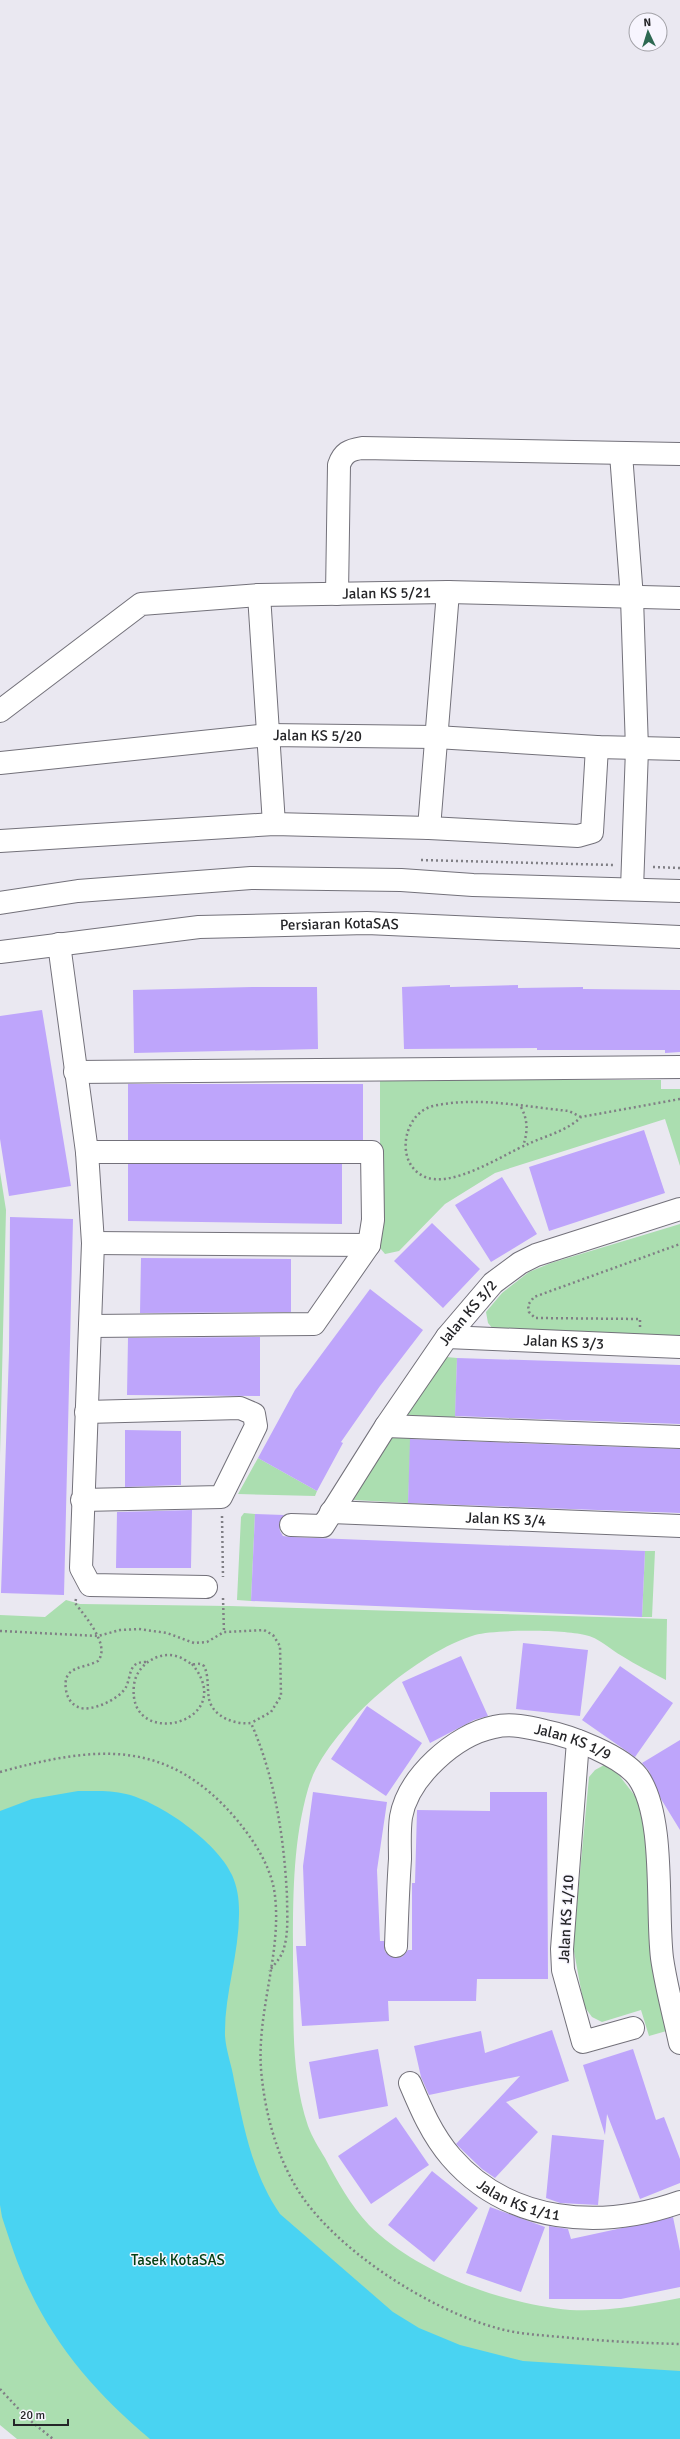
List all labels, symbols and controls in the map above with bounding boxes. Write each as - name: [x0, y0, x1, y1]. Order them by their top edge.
- north arrow: [628, 12, 668, 52]
- text: N: [643, 16, 652, 29]
- street label: Jalan KS 5/21: [342, 583, 431, 603]
- street label: Jalan KS 5/20: [273, 726, 362, 745]
- street label: Persiaran KotaSAS: [280, 914, 399, 934]
- street label: Jalan KS 3/2: [435, 1276, 501, 1349]
- street label: Jalan KS 3/3: [523, 1331, 605, 1353]
- street label: Jalan KS 3/4: [465, 1508, 547, 1530]
- street label: Jalan KS 1/9: [533, 1720, 615, 1764]
- street label: Jalan KS 1/10: [555, 1874, 577, 1964]
- street label: Jalan KS 1/11: [473, 2175, 562, 2224]
- park label: Tasek KotaSAS: [131, 2251, 225, 2269]
- scale bar: [14, 2401, 68, 2427]
- text: 20 m: [20, 2408, 45, 2423]

